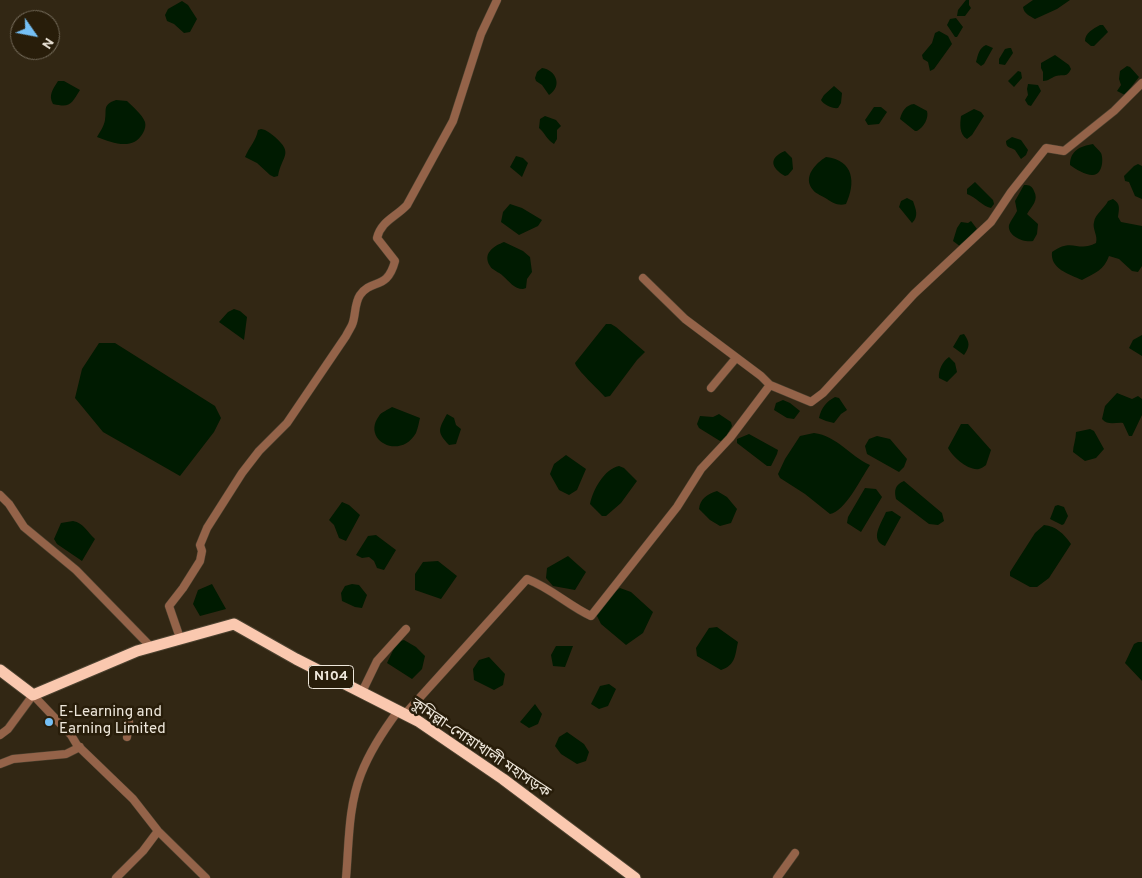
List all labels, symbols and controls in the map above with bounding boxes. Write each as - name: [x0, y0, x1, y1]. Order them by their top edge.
- north arrow: [10, 10, 60, 60]
- text: N: [37, 34, 57, 52]
- road number: N104: [308, 666, 354, 689]
- street label: কুমিল্লা–নোয়াখালী মহাসড়ক: [407, 696, 553, 802]
- place label: E-Learning and Earning Limited: [59, 704, 166, 739]
- marker: E-Learning and Earning Limited: [43, 716, 55, 728]

